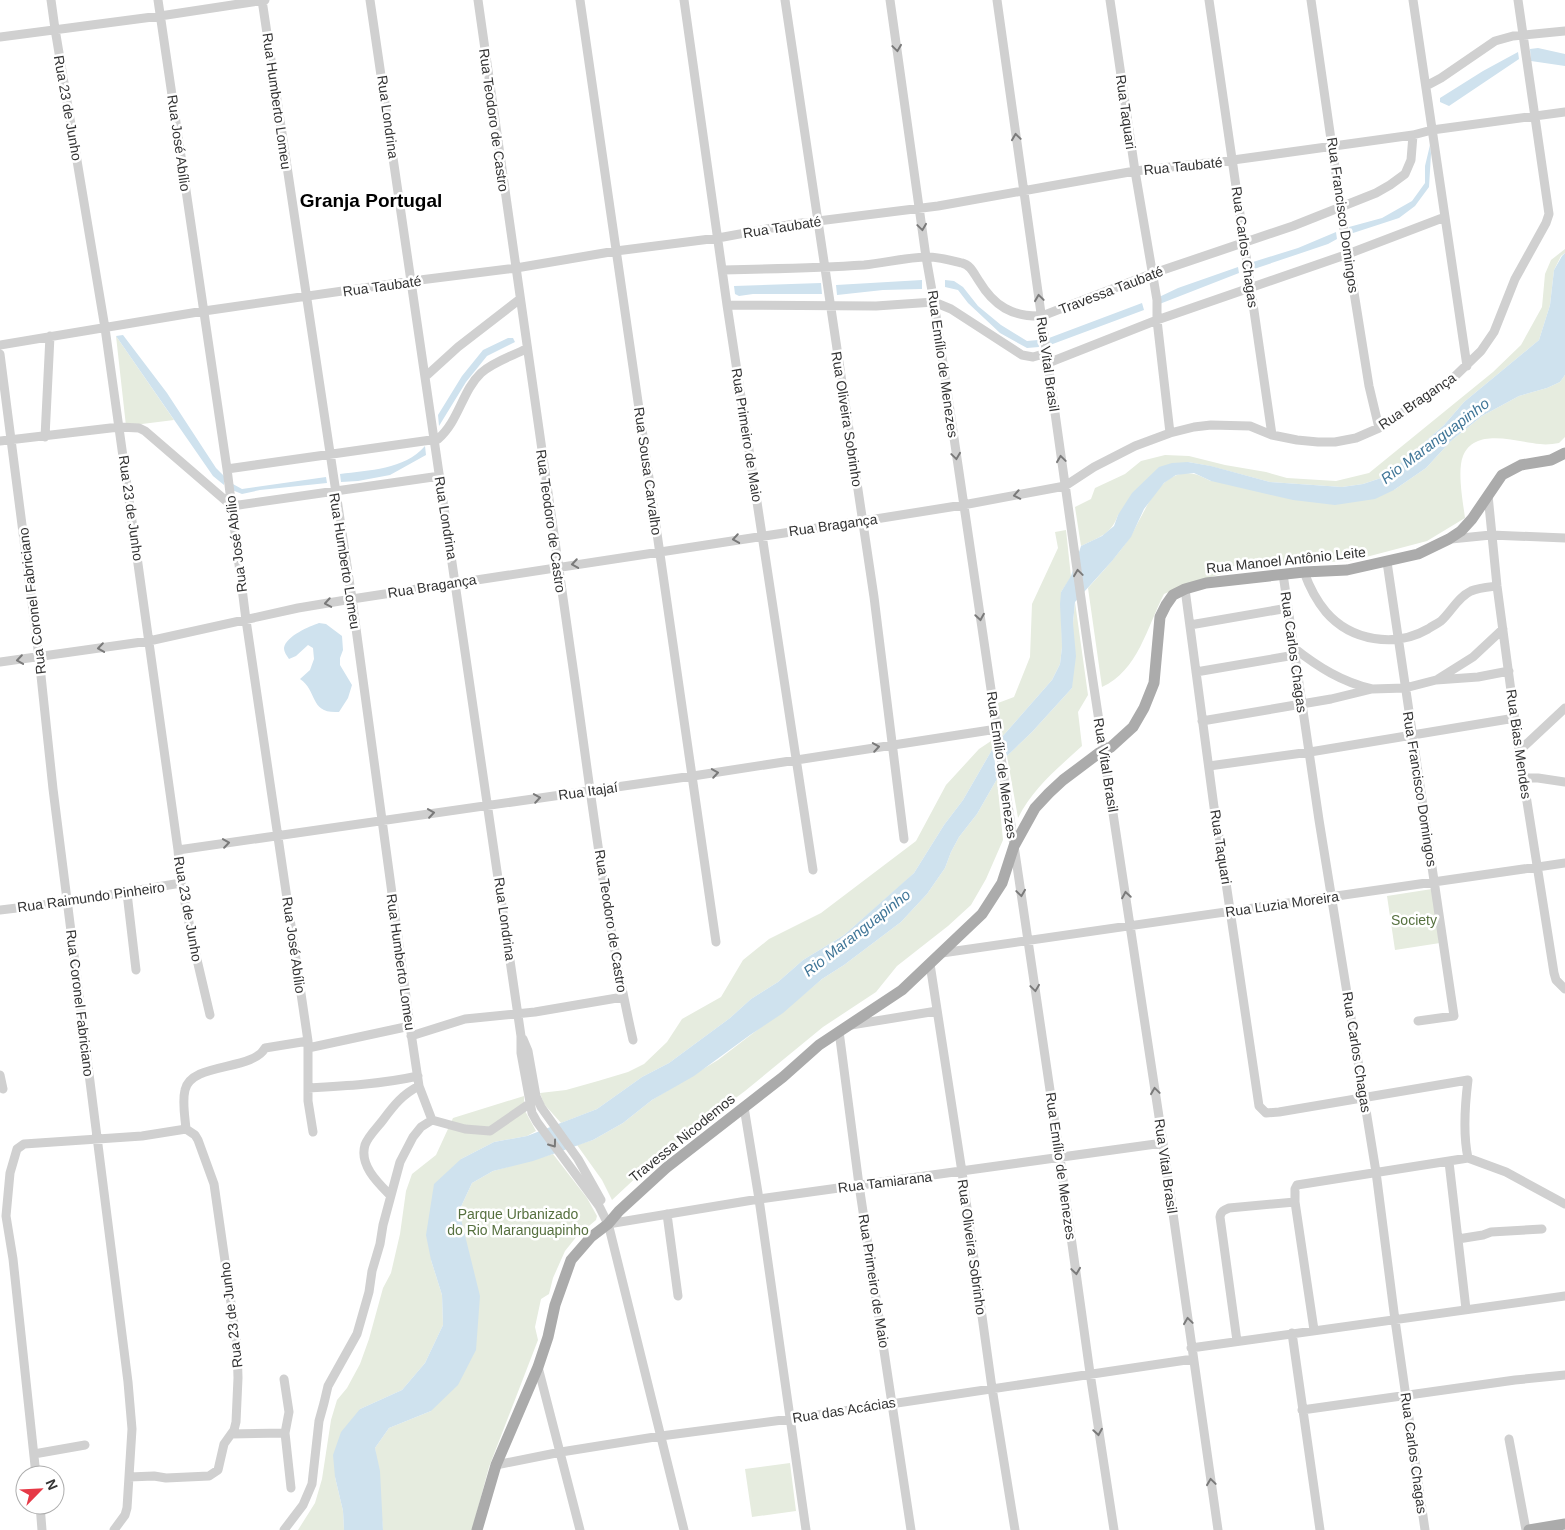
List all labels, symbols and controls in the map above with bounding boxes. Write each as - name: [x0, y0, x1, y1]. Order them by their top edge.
- street label: Rua Humberto Lomeu: [259, 32, 295, 170]
- one-way arrow: [891, 45, 902, 53]
- street label: Rua Teodoro de Castro: [476, 47, 512, 193]
- street label: Rua 23 de Junho: [51, 54, 85, 162]
- street label: Rua Londrina: [374, 74, 402, 160]
- street label: Rua Taquari: [1113, 74, 1139, 150]
- street label: Rua José Abílio: [164, 94, 194, 192]
- one-way arrow: [1012, 132, 1022, 141]
- street label: Rua Francisco Domingos: [1324, 136, 1362, 294]
- street label: Rua Taubaté: [1143, 154, 1223, 178]
- street label: Rua Carlos Chagas: [1229, 185, 1261, 309]
- district label: Granja Portugal: [300, 190, 442, 211]
- street label: Rua Taubaté: [742, 213, 823, 241]
- one-way arrow: [916, 222, 926, 231]
- street label: Travessa Taubaté: [1057, 263, 1166, 317]
- street label: Rua Taubaté: [342, 273, 423, 299]
- street label: Rua Emílio de Menezes: [925, 289, 961, 439]
- one-way arrow: [1034, 293, 1045, 301]
- street label: Rua Vital Brasil: [1033, 316, 1063, 412]
- street label: Rua Oliveira Sobrinho: [828, 350, 866, 488]
- street label: Rua Primeiro de Maio: [729, 367, 766, 503]
- street label: Rua Bragança: [1375, 369, 1459, 433]
- water label: Rio Maranguapinho: [1377, 394, 1492, 487]
- street label: Rua Sousa Carvalho: [631, 406, 665, 536]
- street label: Rua Teodoro de Castro: [533, 448, 569, 594]
- one-way arrow: [950, 453, 961, 461]
- street label: Rua 23 de Junho: [116, 454, 146, 562]
- one-way arrow: [1057, 454, 1067, 463]
- street label: Rua Londrina: [432, 475, 461, 561]
- one-way arrow: [1013, 489, 1022, 499]
- street label: Rua Humberto Lomeu: [326, 492, 364, 630]
- street label: Rua José Abílio: [222, 495, 250, 593]
- street label: Rua Bragança: [788, 511, 879, 539]
- street label: Rua Coronel Fabriciano: [15, 526, 49, 675]
- one-way arrow: [731, 534, 740, 544]
- street label: Rua Manoel Antônio Leite: [1205, 544, 1367, 576]
- one-way arrow: [571, 558, 579, 569]
- one-way arrow: [1073, 568, 1084, 576]
- street label: Rua Bragança: [387, 571, 478, 601]
- street label: Rua Carlos Chagas: [1278, 590, 1310, 714]
- one-way arrow: [324, 597, 333, 607]
- one-way arrow: [974, 614, 985, 622]
- one-way arrow: [97, 642, 105, 653]
- one-way arrow: [15, 654, 23, 665]
- street label: Rua Bias Mendes: [1503, 688, 1535, 800]
- street label: Rua Emílio de Menezes: [984, 690, 1020, 840]
- street label: Rua Francisco Domingos: [1400, 710, 1440, 868]
- street label: Rua Vital Brasil: [1091, 717, 1121, 813]
- one-way arrow: [872, 742, 880, 753]
- one-way arrow: [711, 768, 720, 778]
- street label: Rua Itajaí: [557, 779, 619, 803]
- one-way arrow: [533, 794, 542, 804]
- one-way arrow: [427, 808, 435, 819]
- street label: Rua Taquari: [1207, 809, 1235, 885]
- one-way arrow: [222, 838, 231, 848]
- street label: Rua Teodoro de Castro: [592, 848, 630, 994]
- street label: Rua 23 de Junho: [171, 855, 205, 963]
- street label: Rua Londrina: [491, 876, 519, 962]
- street label: Rua Raimundo Pinheiro: [16, 879, 166, 915]
- water label: Rio Maranguapinho: [800, 886, 914, 980]
- street label: Rua Luzia Moreira: [1224, 888, 1340, 920]
- one-way arrow: [1015, 890, 1026, 898]
- one-way arrow: [1121, 891, 1132, 899]
- street label: Rua Humberto Lomeu: [383, 893, 419, 1031]
- street label: Rua José Abílio: [279, 896, 309, 994]
- park label: Society: [1391, 912, 1437, 928]
- street label: Rua Coronel Fabriciano: [63, 929, 97, 1078]
- one-way arrow: [1029, 985, 1040, 993]
- street label: Rua Carlos Chagas: [1340, 990, 1374, 1114]
- one-way arrow: [1150, 1086, 1161, 1094]
- street label: Travessa Nicodemos: [626, 1091, 738, 1185]
- street label: Rua Emílio de Menezes: [1043, 1091, 1079, 1241]
- street label: Rua Vital Brasil: [1151, 1118, 1181, 1214]
- one-way arrow: [547, 1138, 556, 1148]
- street label: Rua Tamiarana: [837, 1168, 933, 1196]
- street label: Rua Oliveira Sobrinho: [955, 1178, 989, 1316]
- park label: Parque Urbanizado do Rio Maranguapinho: [447, 1206, 589, 1238]
- street label: Rua Primeiro de Maio: [856, 1213, 893, 1349]
- street label: Rua 23 de Junho: [217, 1261, 245, 1369]
- one-way arrow: [1070, 1266, 1080, 1275]
- one-way arrow: [1183, 1317, 1193, 1325]
- street label: Rua Carlos Chagas: [1398, 1391, 1430, 1515]
- street label: Rua das Acácias: [791, 1394, 897, 1426]
- one-way arrow: [1093, 1427, 1103, 1436]
- north arrow: [15, 1465, 65, 1515]
- text: N: [43, 1477, 61, 1493]
- one-way arrow: [1206, 1477, 1216, 1486]

